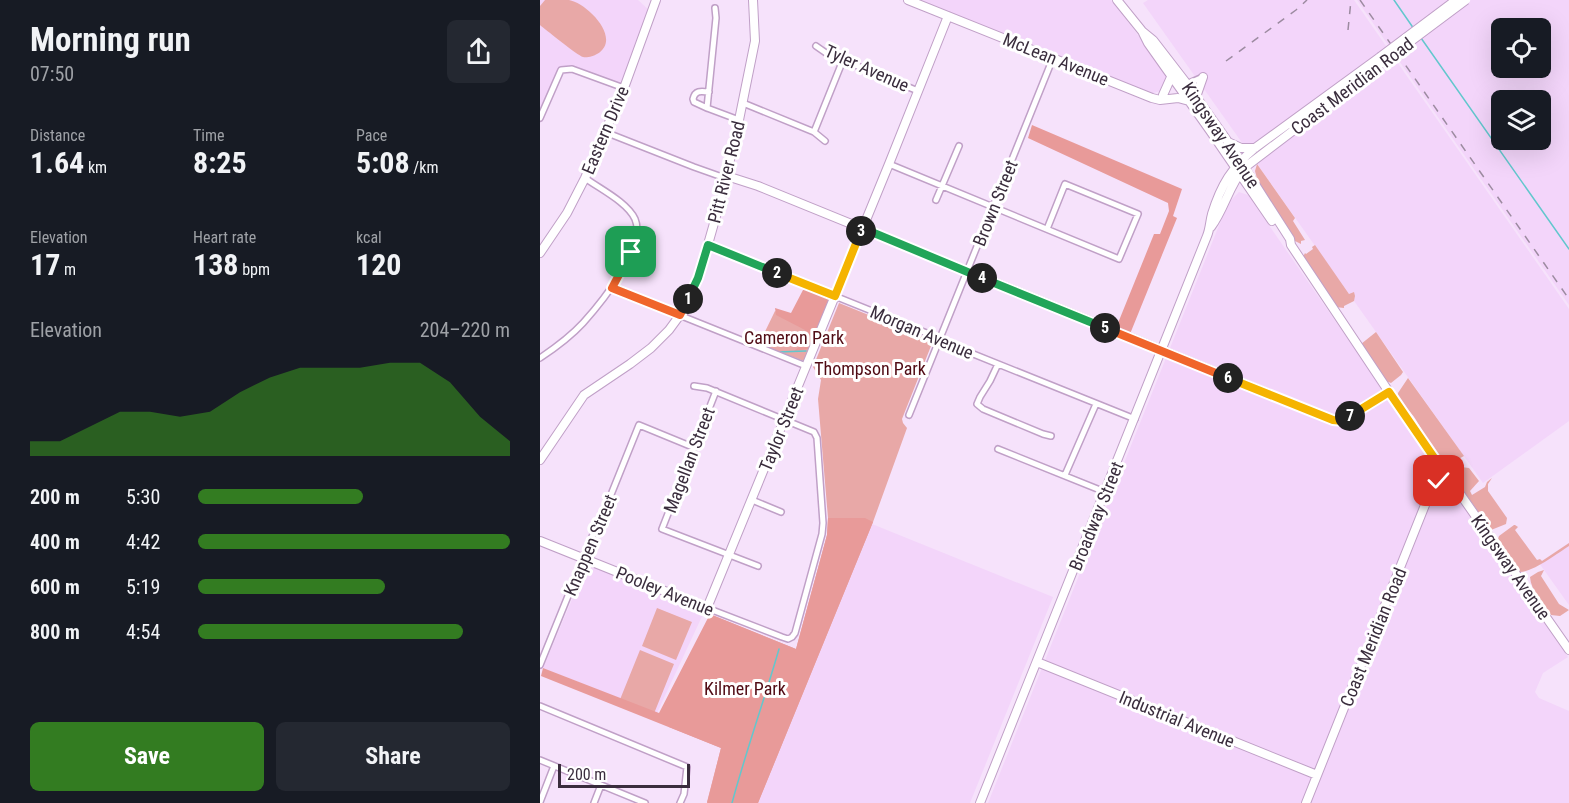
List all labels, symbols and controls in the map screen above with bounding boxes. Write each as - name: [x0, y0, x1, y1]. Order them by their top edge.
- map controls: [1491, 18, 1551, 150]
- button: locate: [1491, 18, 1551, 78]
- text: Morning run: [30, 20, 191, 59]
- button: share: [447, 20, 510, 83]
- street label: McLean Avenue: [1000, 28, 1112, 90]
- street label: Coast Meridian Road: [1287, 33, 1417, 139]
- street label: Tyler Avenue: [822, 40, 912, 96]
- text: 07:50: [30, 62, 74, 86]
- street label: Kingsway Avenue: [1178, 78, 1264, 192]
- street label: Eastern Drive: [577, 83, 633, 177]
- button: layers: [1491, 90, 1551, 150]
- street label: Pitt River Road: [703, 119, 749, 225]
- text: Distance: [30, 126, 85, 145]
- text: Time: [193, 126, 225, 145]
- text: Pace: [356, 126, 387, 145]
- text: 1.64: [30, 145, 84, 180]
- text: 8:25: [193, 145, 247, 180]
- text: 5:08: [356, 145, 410, 180]
- street label: Brown Street: [968, 157, 1022, 249]
- text: km: [84, 158, 107, 177]
- text: /km: [410, 158, 439, 177]
- pin: 3: [846, 216, 876, 246]
- text: 3: [857, 221, 865, 240]
- pin: [605, 226, 656, 277]
- text: Elevation: [30, 228, 88, 247]
- text: Heart rate: [193, 228, 256, 247]
- text: kcal: [356, 228, 382, 247]
- icon: arrive: [614, 235, 647, 268]
- text: 17: [30, 247, 60, 282]
- text: 138: [193, 247, 238, 282]
- text: 120: [356, 247, 401, 282]
- pin: 2: [762, 258, 792, 288]
- text: m: [60, 260, 76, 279]
- text: bpm: [238, 260, 270, 279]
- text: 2: [773, 263, 781, 282]
- pin: 4: [967, 263, 997, 293]
- text: 4: [978, 268, 986, 287]
- pin: 1: [673, 284, 703, 314]
- text: 1: [684, 289, 692, 308]
- street label: Morgan Avenue: [867, 301, 977, 363]
- pin: 5: [1090, 313, 1120, 343]
- text: Elevation: [30, 318, 102, 342]
- text: 204–220 m: [420, 318, 510, 342]
- text: 5: [1101, 318, 1109, 337]
- park label: Cameron Park: [744, 327, 844, 348]
- park label: Thompson Park: [814, 358, 926, 379]
- pin: 6: [1213, 363, 1243, 393]
- text: 6: [1224, 368, 1232, 387]
- street label: Taylor Street: [755, 384, 807, 474]
- pin: 7: [1335, 401, 1365, 431]
- street label: Magellan Street: [659, 404, 719, 516]
- text: 7: [1346, 406, 1354, 425]
- pin: [1413, 455, 1464, 506]
- street label: Broadway Street: [1065, 458, 1127, 574]
- icon: check: [1422, 464, 1455, 497]
- text: 200 m: [30, 485, 80, 509]
- text: 5:30: [126, 485, 160, 509]
- street label: Knappen Street: [559, 491, 621, 599]
- street label: Kingsway Avenue: [1467, 510, 1555, 624]
- text: 400 m: [30, 530, 80, 554]
- text: 4:42: [126, 530, 160, 554]
- street label: Pooley Avenue: [613, 562, 717, 620]
- street label: Coast Meridian Road: [1336, 565, 1410, 709]
- text: 600 m: [30, 575, 80, 599]
- text: 5:19: [126, 575, 160, 599]
- text: 800 m: [30, 620, 80, 644]
- text: 4:54: [126, 620, 160, 644]
- park label: Kilmer Park: [704, 678, 786, 699]
- street label: Industrial Avenue: [1116, 686, 1238, 752]
- button: Save: [30, 722, 264, 791]
- button: Share: [276, 722, 510, 791]
- scale bar: [558, 761, 690, 788]
- text: 200 m: [567, 765, 606, 784]

